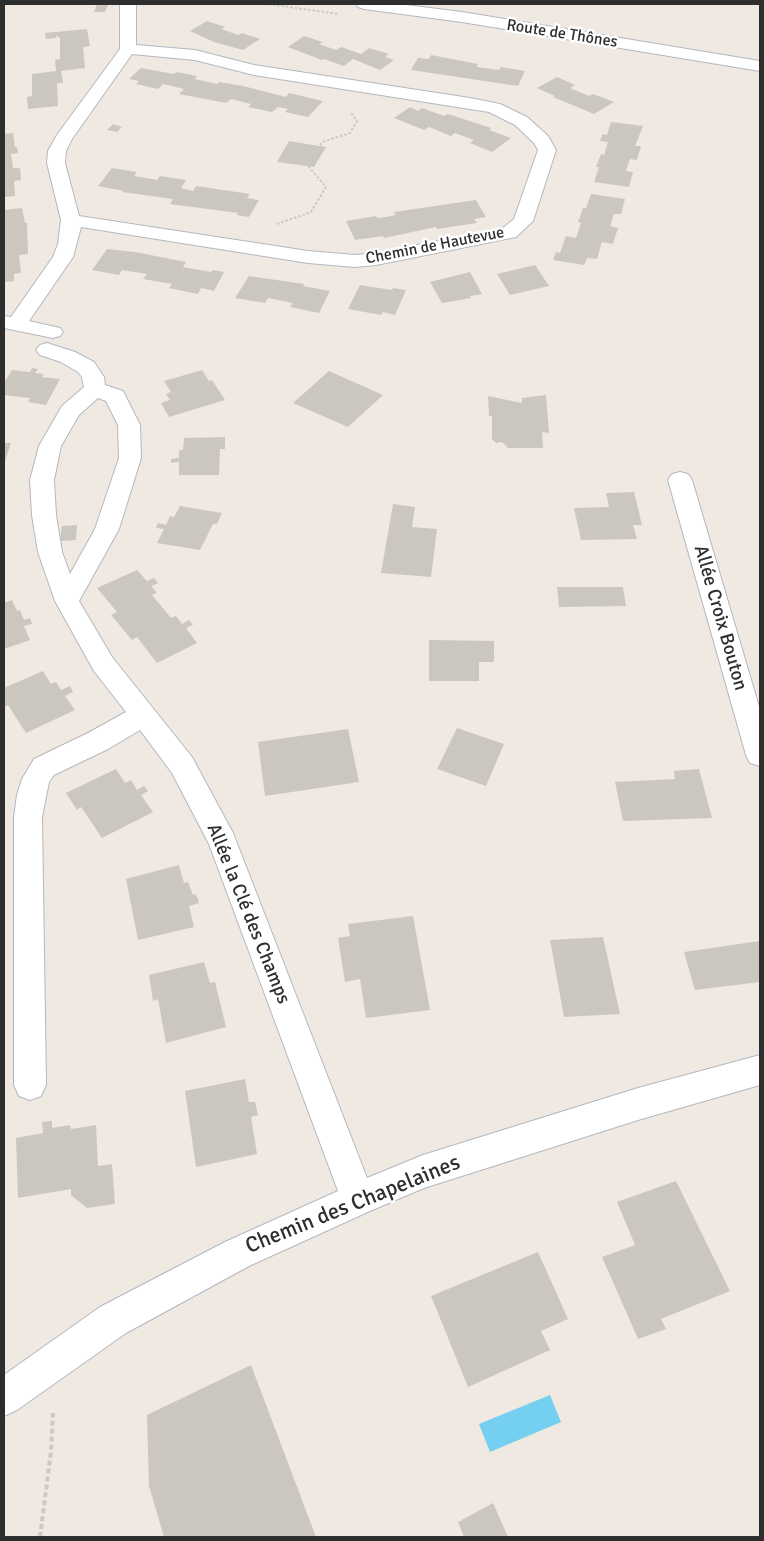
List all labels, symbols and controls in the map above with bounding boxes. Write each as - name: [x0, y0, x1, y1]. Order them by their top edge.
- street label: Route de Thônes: [505, 16, 619, 52]
- street label: Chemin de Hautevue: [364, 223, 506, 269]
- street label: Allée Croix Bouton: [688, 543, 752, 693]
- street label: Allée la Clé des Champs: [201, 821, 295, 1007]
- street label: Chemin des Chapelaines: [242, 1150, 464, 1260]

